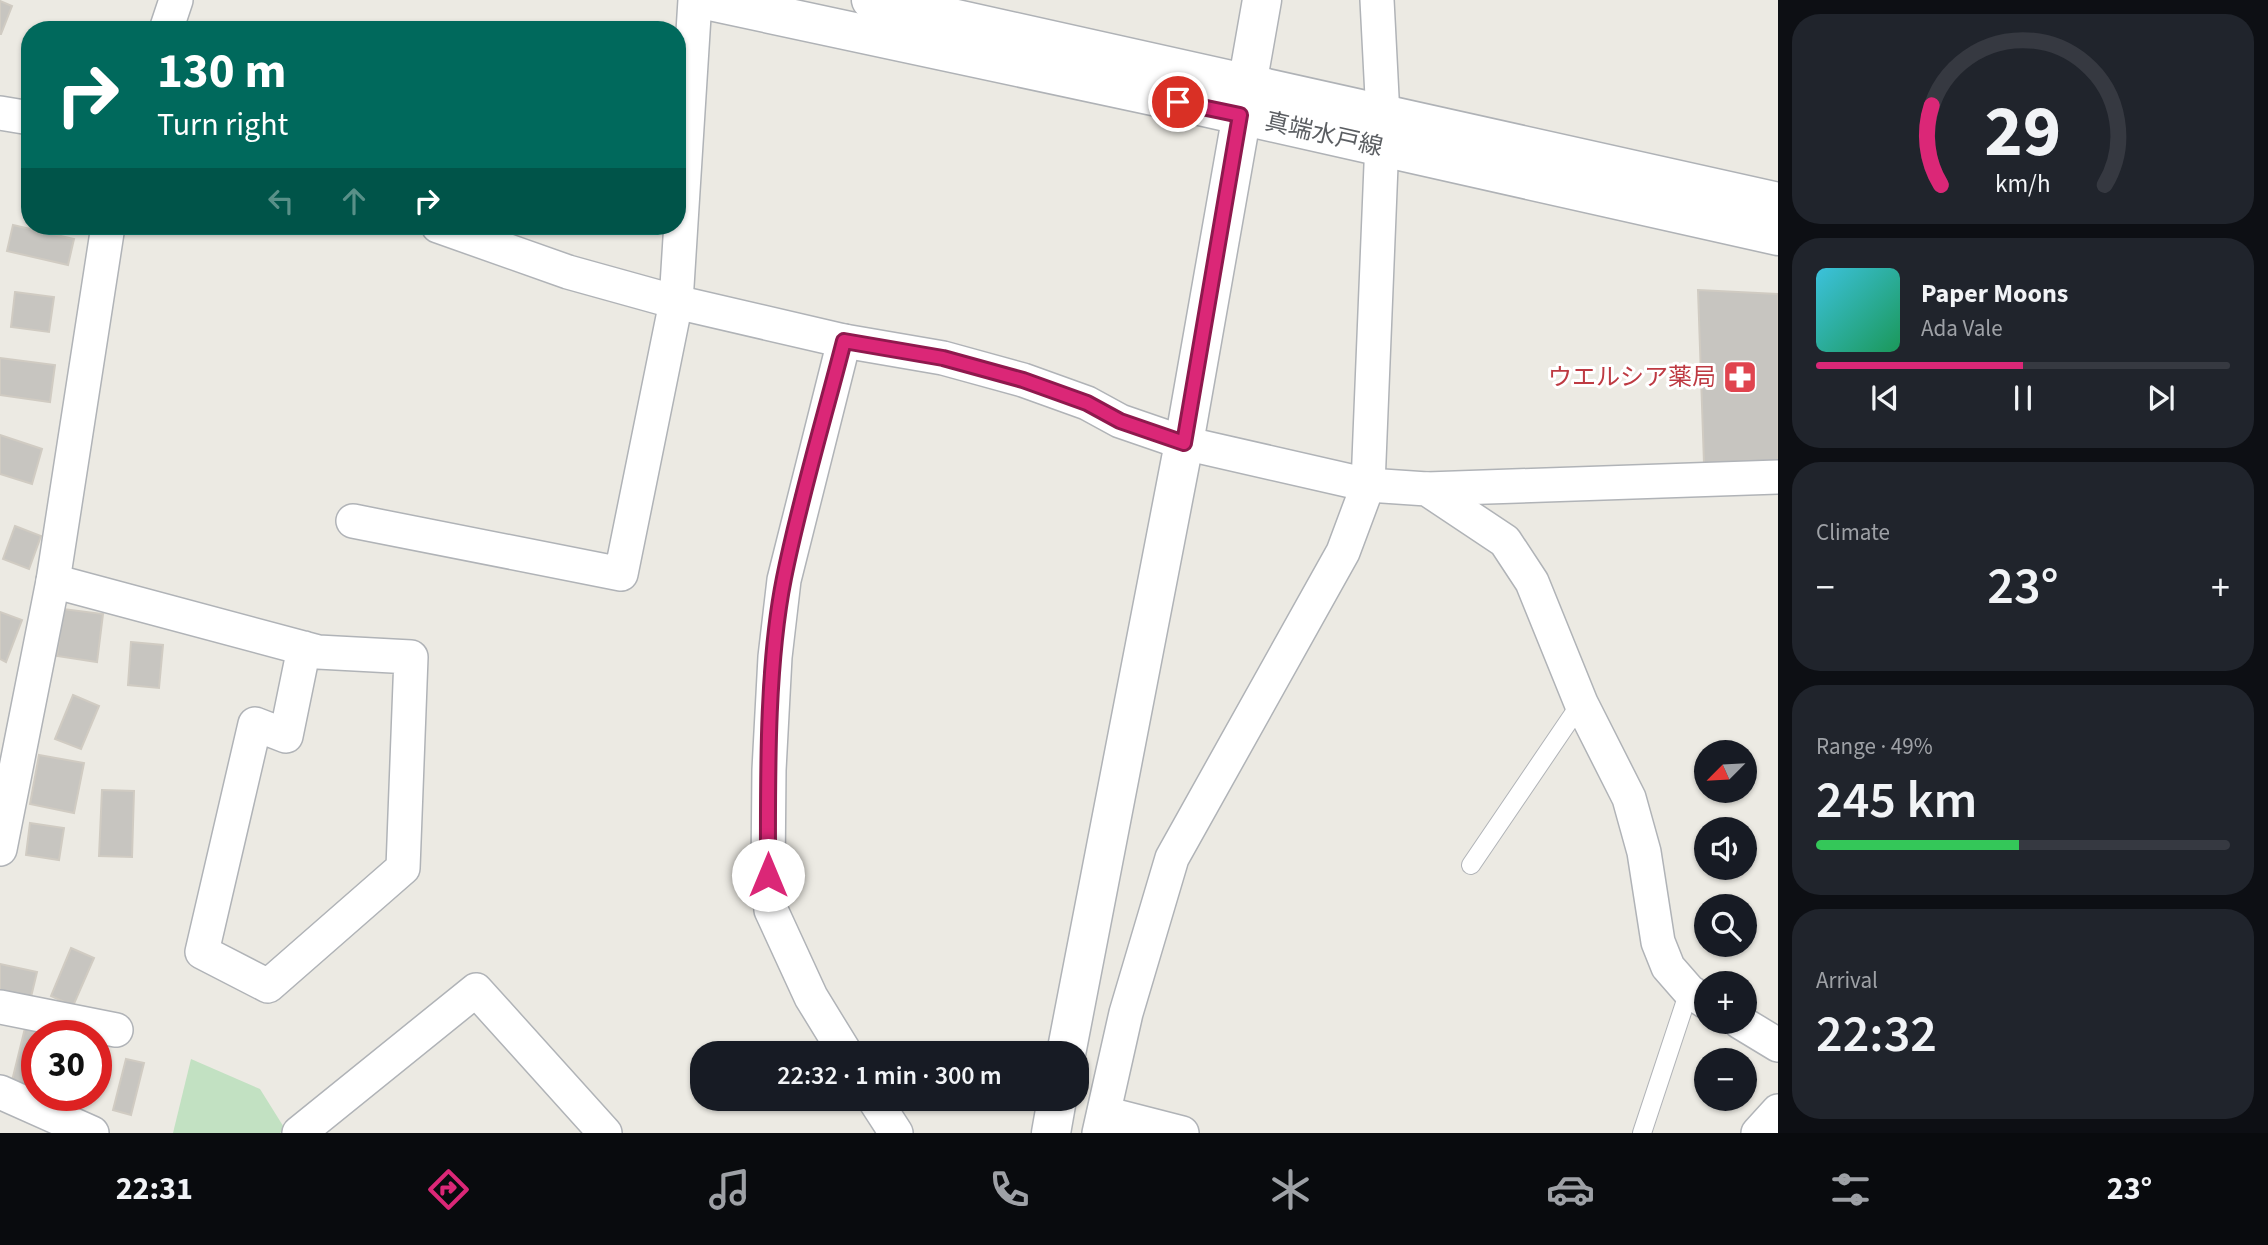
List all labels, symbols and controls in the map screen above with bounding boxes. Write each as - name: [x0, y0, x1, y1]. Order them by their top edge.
- text: 130 m: [157, 37, 286, 107]
- icon: right: [42, 49, 133, 140]
- pin: [1148, 72, 1208, 132]
- text: 29: [1985, 80, 2061, 184]
- icon: arrive: [1159, 83, 1197, 121]
- text: Turn right: [157, 102, 288, 148]
- street label: 真端水戸線: [1261, 104, 1386, 165]
- text: km/h: [1995, 166, 2051, 202]
- icon: left: [262, 182, 300, 220]
- icon: ahead: [335, 182, 373, 220]
- icon: right: [408, 182, 446, 220]
- text: Paper Moons: [1921, 275, 2068, 312]
- text: Ada Vale: [1921, 312, 2003, 345]
- pharmacy icon: ウエルシア薬局: [1721, 358, 1759, 396]
- place label: ウエルシア薬局: [1548, 360, 1716, 395]
- icon: previous: [1866, 379, 1904, 417]
- icon: pause: [2004, 379, 2042, 417]
- icon: next: [2142, 379, 2180, 417]
- text: Climate: [1816, 516, 1890, 549]
- text: 23°: [1987, 550, 2059, 624]
- text: −: [1816, 561, 1835, 615]
- text: +: [2211, 561, 2230, 615]
- text: Range · 49%: [1816, 730, 1933, 763]
- north arrow: [1694, 740, 1757, 803]
- map controls: [1694, 740, 1757, 1111]
- text: 245 km: [1816, 764, 1977, 838]
- button: sound: [1694, 817, 1757, 880]
- position arrow: [731, 838, 805, 912]
- button: search: [1694, 894, 1757, 957]
- text: Arrival: [1816, 964, 1878, 997]
- button: +: [1694, 971, 1757, 1034]
- text: 22:32: [1816, 998, 1937, 1072]
- speed limit sign: 30: [21, 1020, 112, 1111]
- button: −: [1694, 1048, 1757, 1111]
- text: 22:32 · 1 min · 300 m: [777, 1057, 1002, 1094]
- icon: directions: [424, 1165, 473, 1214]
- icon: music: [705, 1165, 754, 1214]
- icon: phone: [985, 1165, 1034, 1214]
- icon: climate: [1266, 1165, 1315, 1214]
- icon: car: [1546, 1165, 1595, 1214]
- icon: filters: [1826, 1165, 1875, 1214]
- text: 22:31: [116, 1166, 193, 1212]
- text: 23°: [2107, 1166, 2152, 1212]

